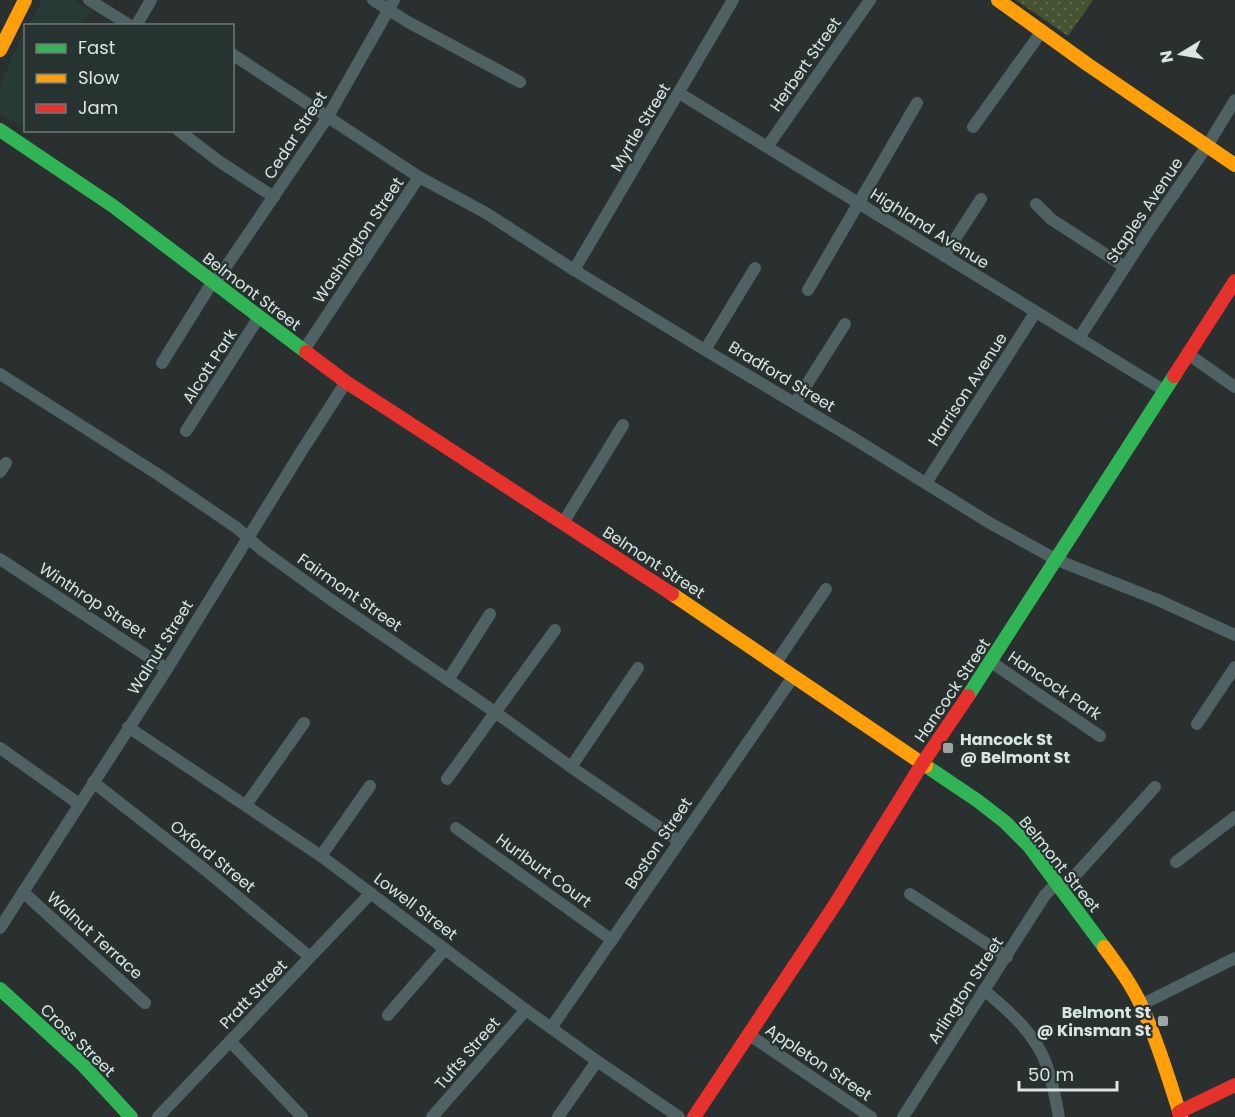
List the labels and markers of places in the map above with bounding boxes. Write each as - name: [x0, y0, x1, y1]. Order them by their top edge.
- place label: Hancock St @ Belmont St: [960, 728, 1070, 769]
- marker: Hancock St @ Belmont St: [941, 741, 955, 755]
- place label: Belmont St @ Kinsman St: [1036, 1001, 1151, 1042]
- marker: Belmont St @ Kinsman St: [1156, 1014, 1170, 1028]

